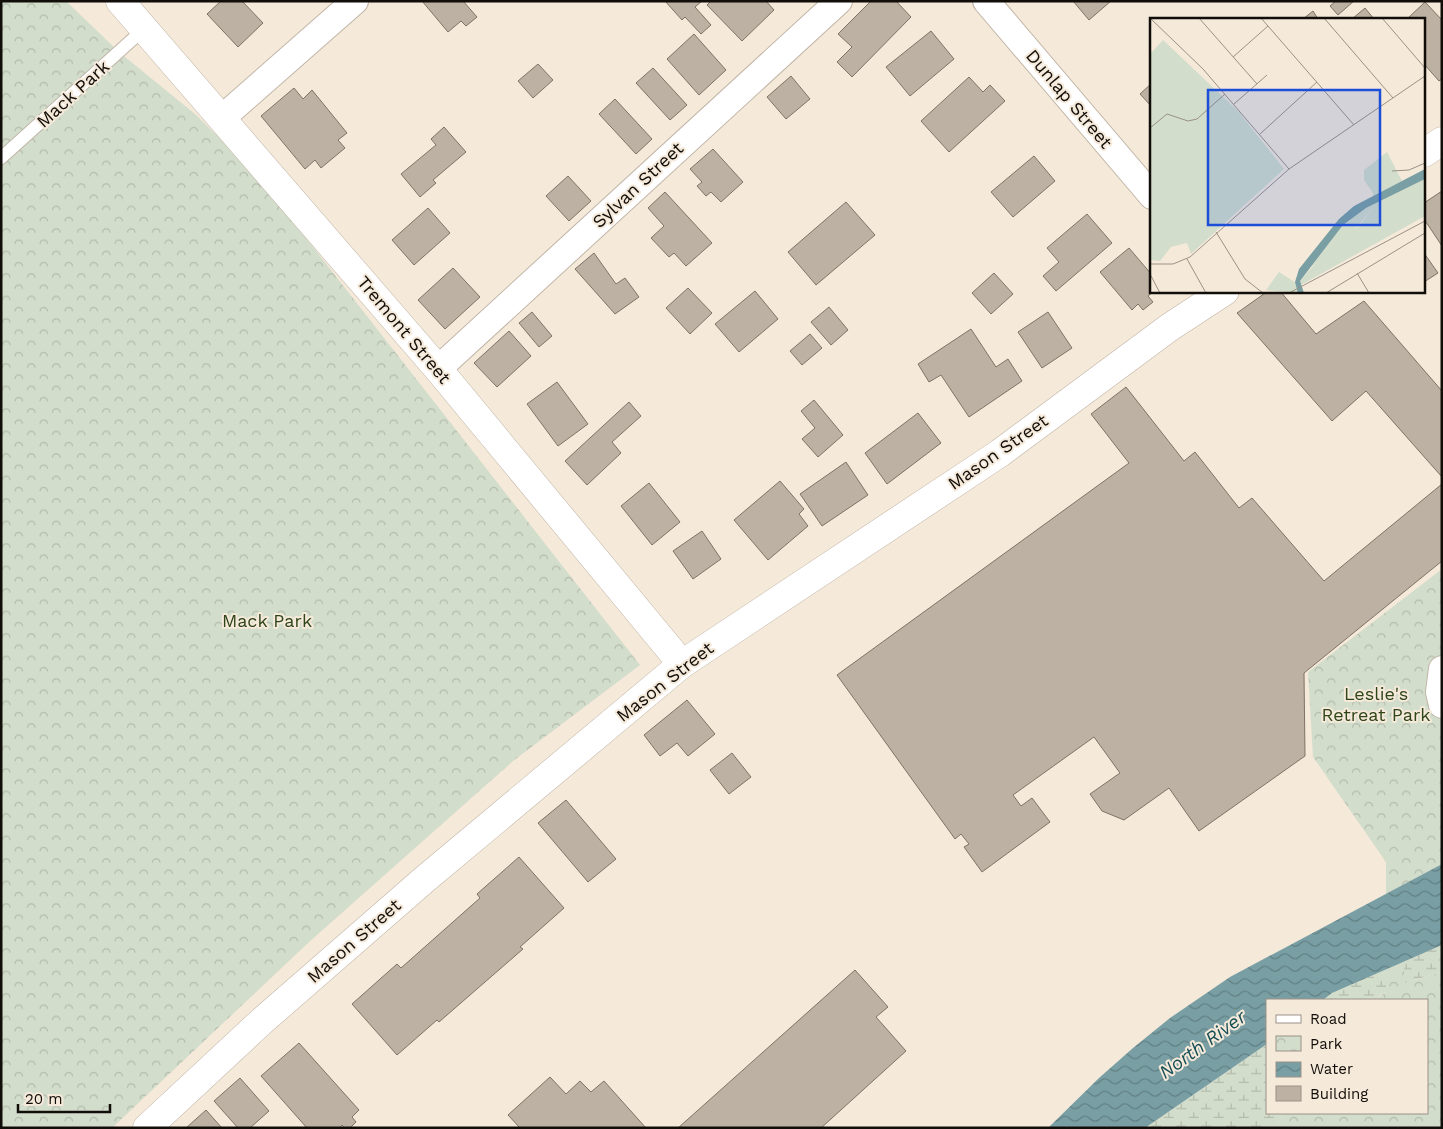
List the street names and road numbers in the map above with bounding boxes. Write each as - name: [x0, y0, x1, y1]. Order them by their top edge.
- street label: Dunlap Street: [1022, 45, 1117, 153]
- street label: Mack Park: [32, 56, 113, 132]
- street label: Sylvan Street: [588, 137, 688, 232]
- street label: Tremont Street: [353, 272, 456, 388]
- street label: Mason Street: [944, 409, 1052, 494]
- street label: Mason Street: [612, 637, 718, 726]
- street label: Mason Street: [303, 894, 405, 987]

